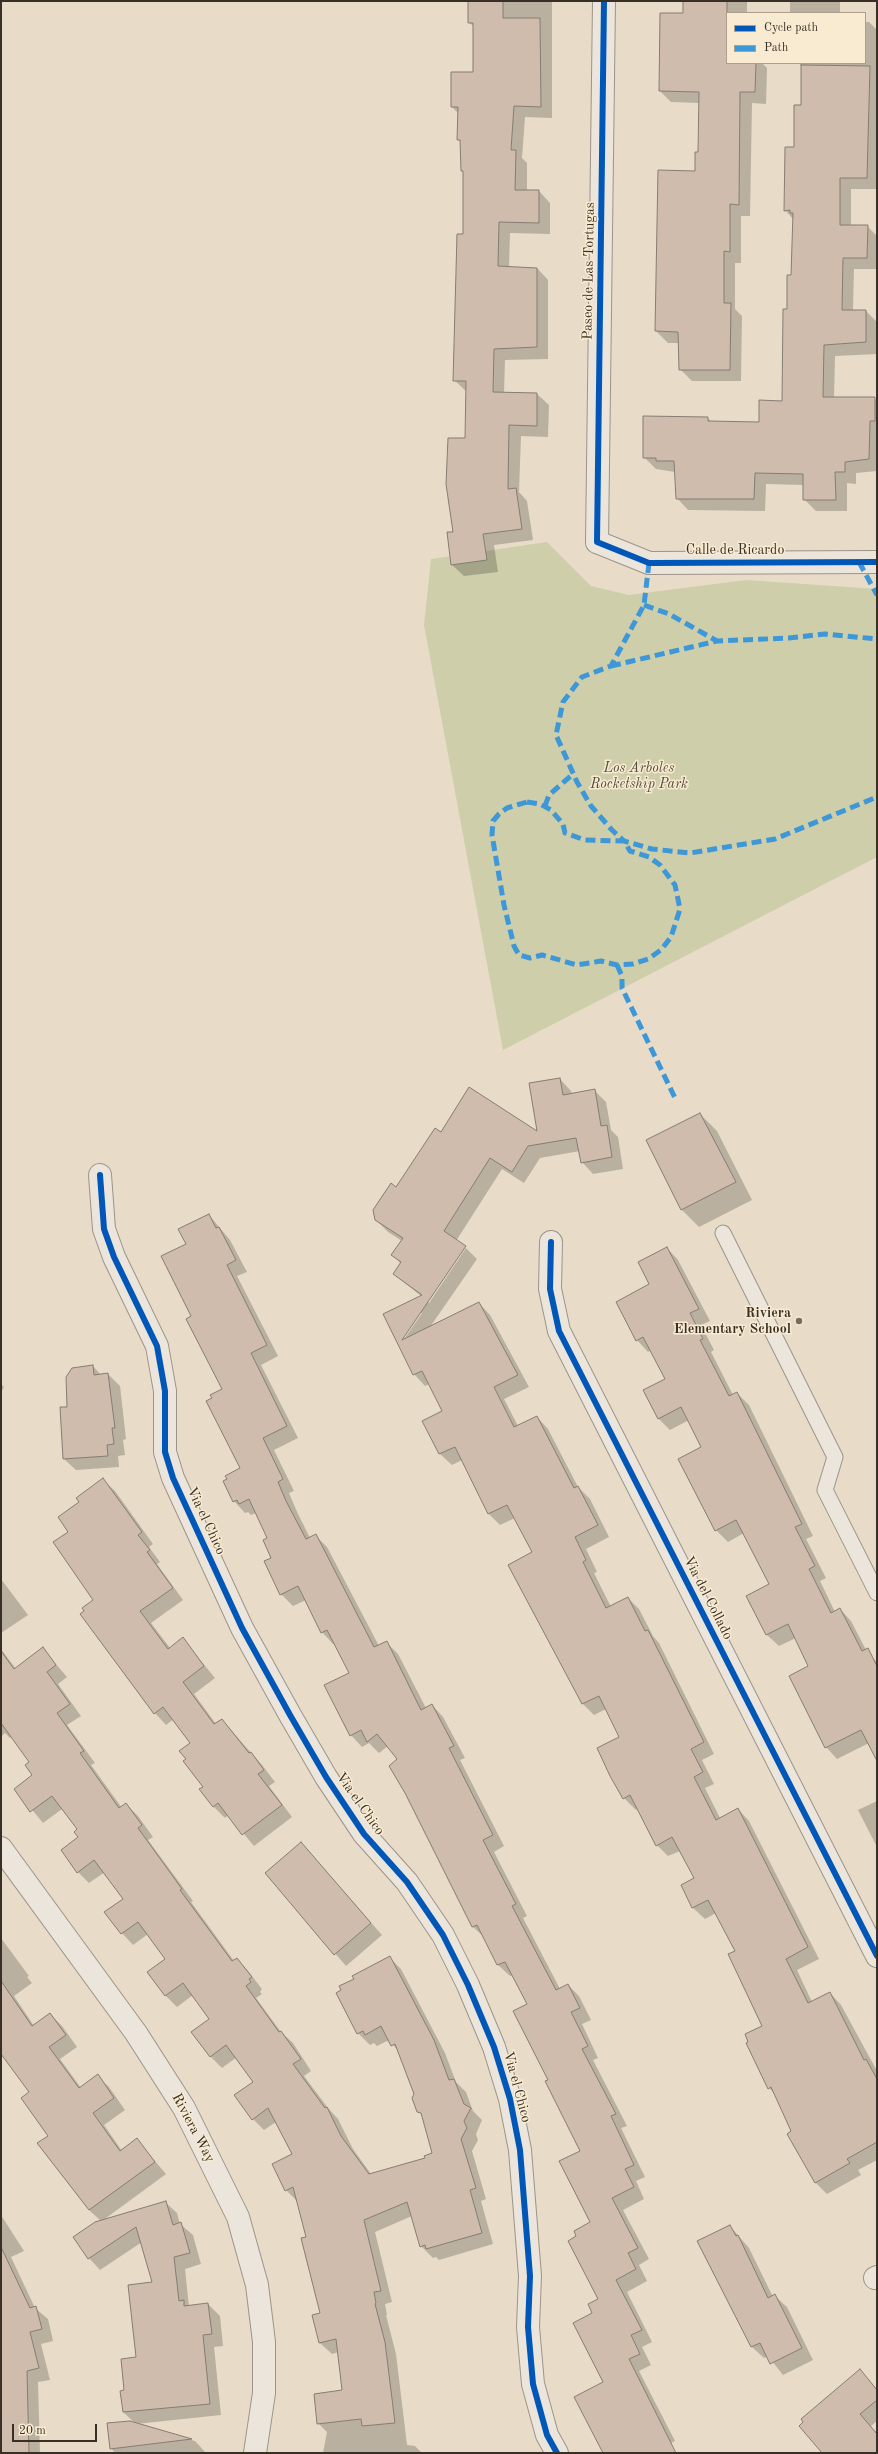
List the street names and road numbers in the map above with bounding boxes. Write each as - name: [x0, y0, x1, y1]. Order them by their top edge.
- street label: Paseo de Las Tortugas: [579, 202, 599, 340]
- street label: Calle de Ricardo: [686, 542, 784, 558]
- street label: Via el Chico: [183, 1484, 229, 1558]
- street label: Via del Collado: [680, 1554, 736, 1642]
- street label: Via el Chico: [332, 1769, 388, 1839]
- street label: Via el Chico: [499, 2050, 535, 2124]
- street label: Riviera Way: [168, 2091, 218, 2165]

